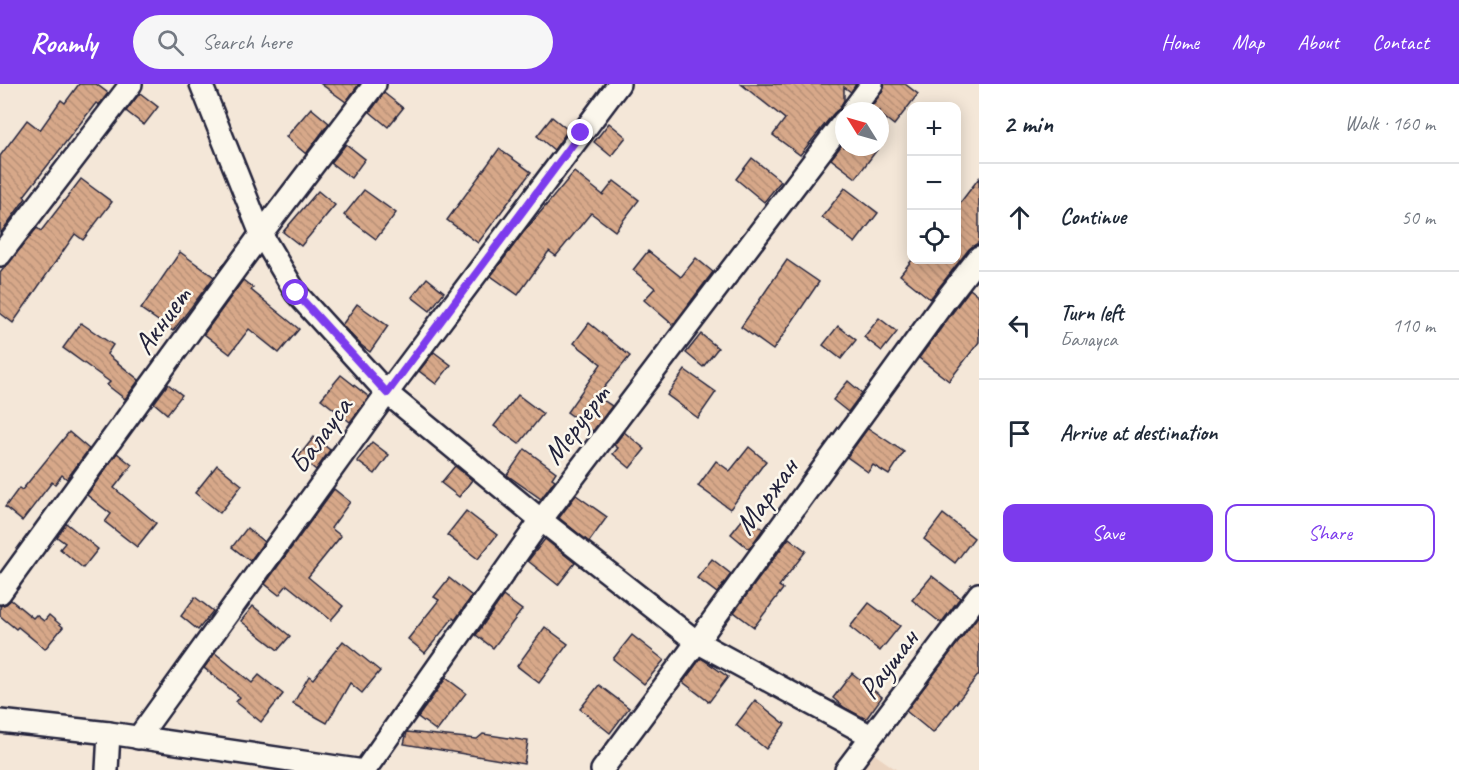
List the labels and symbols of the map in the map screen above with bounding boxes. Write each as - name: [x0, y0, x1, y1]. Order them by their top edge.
- north arrow: [835, 102, 889, 156]
- route end: [567, 119, 593, 145]
- street label: Акниет: [124, 277, 200, 362]
- route start: [282, 279, 308, 305]
- street label: Меруерт: [533, 375, 619, 472]
- street label: Балауса: [279, 388, 362, 481]
- street label: Маржан: [725, 448, 808, 542]
- street label: Раушан: [849, 620, 928, 707]

